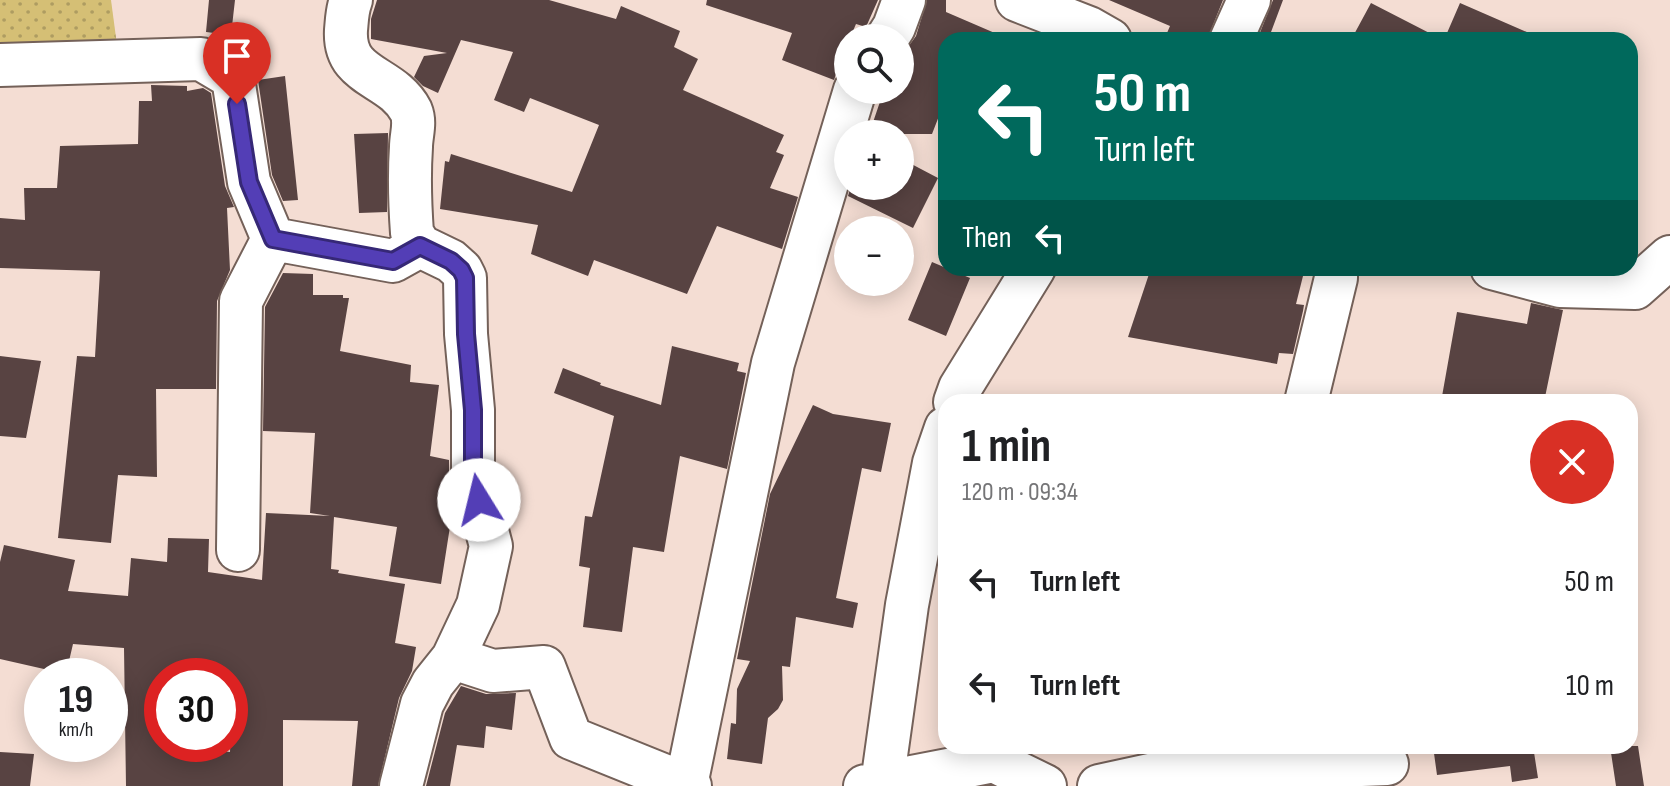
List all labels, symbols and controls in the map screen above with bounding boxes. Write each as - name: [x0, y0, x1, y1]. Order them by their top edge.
- pin: [203, 22, 271, 104]
- map controls: [834, 24, 914, 296]
- button: search: [834, 24, 914, 104]
- icon: arrive: [215, 34, 259, 78]
- text: 50 m: [1094, 61, 1191, 128]
- icon: left: [962, 64, 1066, 168]
- button: +: [834, 120, 914, 200]
- text: Turn left: [1094, 129, 1195, 172]
- button: −: [834, 216, 914, 296]
- icon: left: [1028, 216, 1072, 260]
- text: Then: [962, 220, 1012, 256]
- text: 1 min: [962, 418, 1051, 475]
- button: close: [1530, 420, 1614, 504]
- position arrow: [437, 458, 521, 542]
- text: 120 m · 09:34: [962, 477, 1078, 508]
- icon: left: [962, 560, 1006, 604]
- text: Turn left: [1030, 564, 1120, 600]
- text: 50 m: [1565, 564, 1614, 600]
- speed limit sign: 30: [144, 658, 248, 762]
- icon: left: [962, 664, 1006, 708]
- text: Turn left: [1030, 668, 1120, 704]
- text: 10 m: [1566, 668, 1614, 704]
- text: 19: [59, 676, 93, 724]
- text: km/h: [59, 718, 93, 742]

